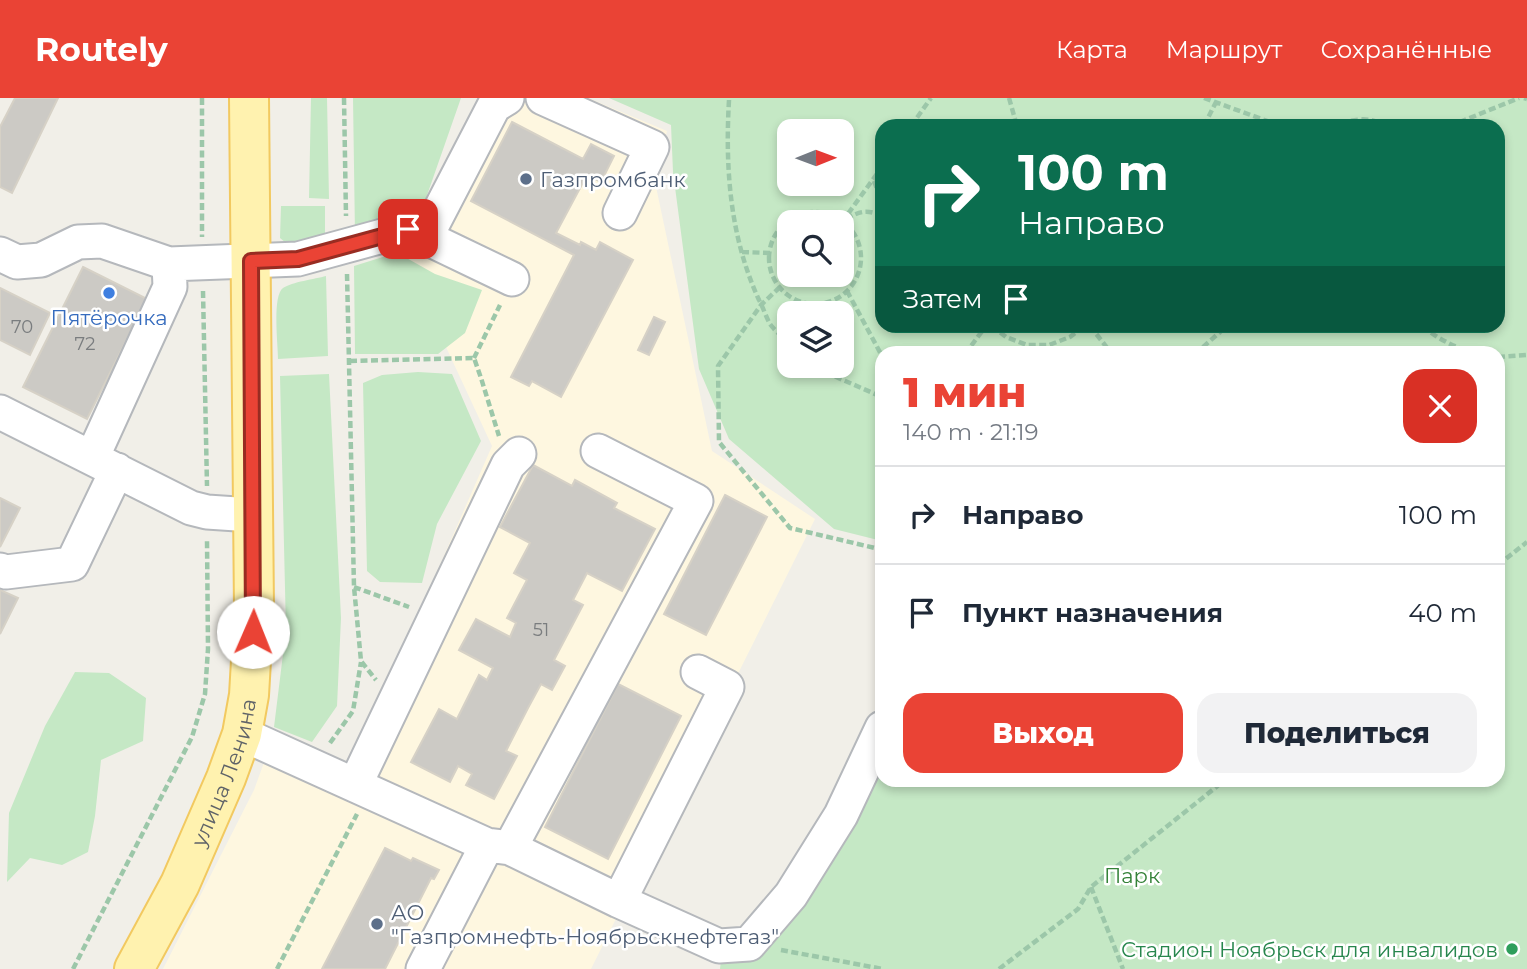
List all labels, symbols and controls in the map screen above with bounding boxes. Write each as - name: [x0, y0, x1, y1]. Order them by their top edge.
- text: Routely: [35, 29, 168, 69]
- text: Карта: [1056, 35, 1128, 64]
- text: Маршрут: [1166, 35, 1282, 64]
- text: Сохранённые: [1320, 35, 1492, 64]
- north arrow: [777, 119, 854, 196]
- map controls: [777, 119, 854, 378]
- text: 100 m: [1018, 143, 1169, 202]
- icon: right: [903, 147, 994, 238]
- place label: Газпромбанк: [540, 167, 686, 192]
- marker: Газпромбанк: [518, 171, 534, 187]
- pin: [378, 199, 438, 259]
- text: Направо: [1018, 203, 1165, 242]
- icon: arrive: [389, 210, 427, 248]
- button: search: [777, 210, 854, 287]
- icon: arrive: [997, 280, 1035, 318]
- text: Затем: [903, 283, 983, 315]
- marker: Пятёрочка: [101, 285, 117, 301]
- button: layers: [777, 301, 854, 378]
- place label: Пятёрочка: [50, 305, 168, 330]
- house number: 70: [11, 316, 33, 338]
- house number: 72: [75, 333, 95, 355]
- text: 1 мин: [903, 366, 1027, 418]
- button: close: [1403, 369, 1477, 443]
- text: 140 m · 21:19: [903, 418, 1039, 446]
- icon: right: [903, 496, 941, 534]
- text: Направо: [962, 499, 1083, 531]
- text: 100 m: [1399, 499, 1477, 531]
- icon: arrive: [903, 594, 941, 632]
- position arrow: [216, 595, 290, 669]
- text: Пункт назначения: [962, 597, 1223, 629]
- text: 40 m: [1408, 597, 1477, 629]
- house number: 51: [533, 619, 549, 641]
- button: Выход: [903, 693, 1183, 773]
- button: Поделиться: [1197, 693, 1477, 773]
- street label: улица Ленина: [185, 697, 261, 851]
- park label: Парк: [1104, 863, 1160, 888]
- place label: АО "Газпромнефть-Ноябрьскнефтегаз": [391, 900, 779, 949]
- marker: АО "Газпромнефть-Ноябрьскнефтегаз": [369, 916, 385, 932]
- place label: Стадион Ноябрьск для инвалидов: [1121, 937, 1498, 962]
- marker: Стадион Ноябрьск для инвалидов: [1504, 941, 1520, 957]

